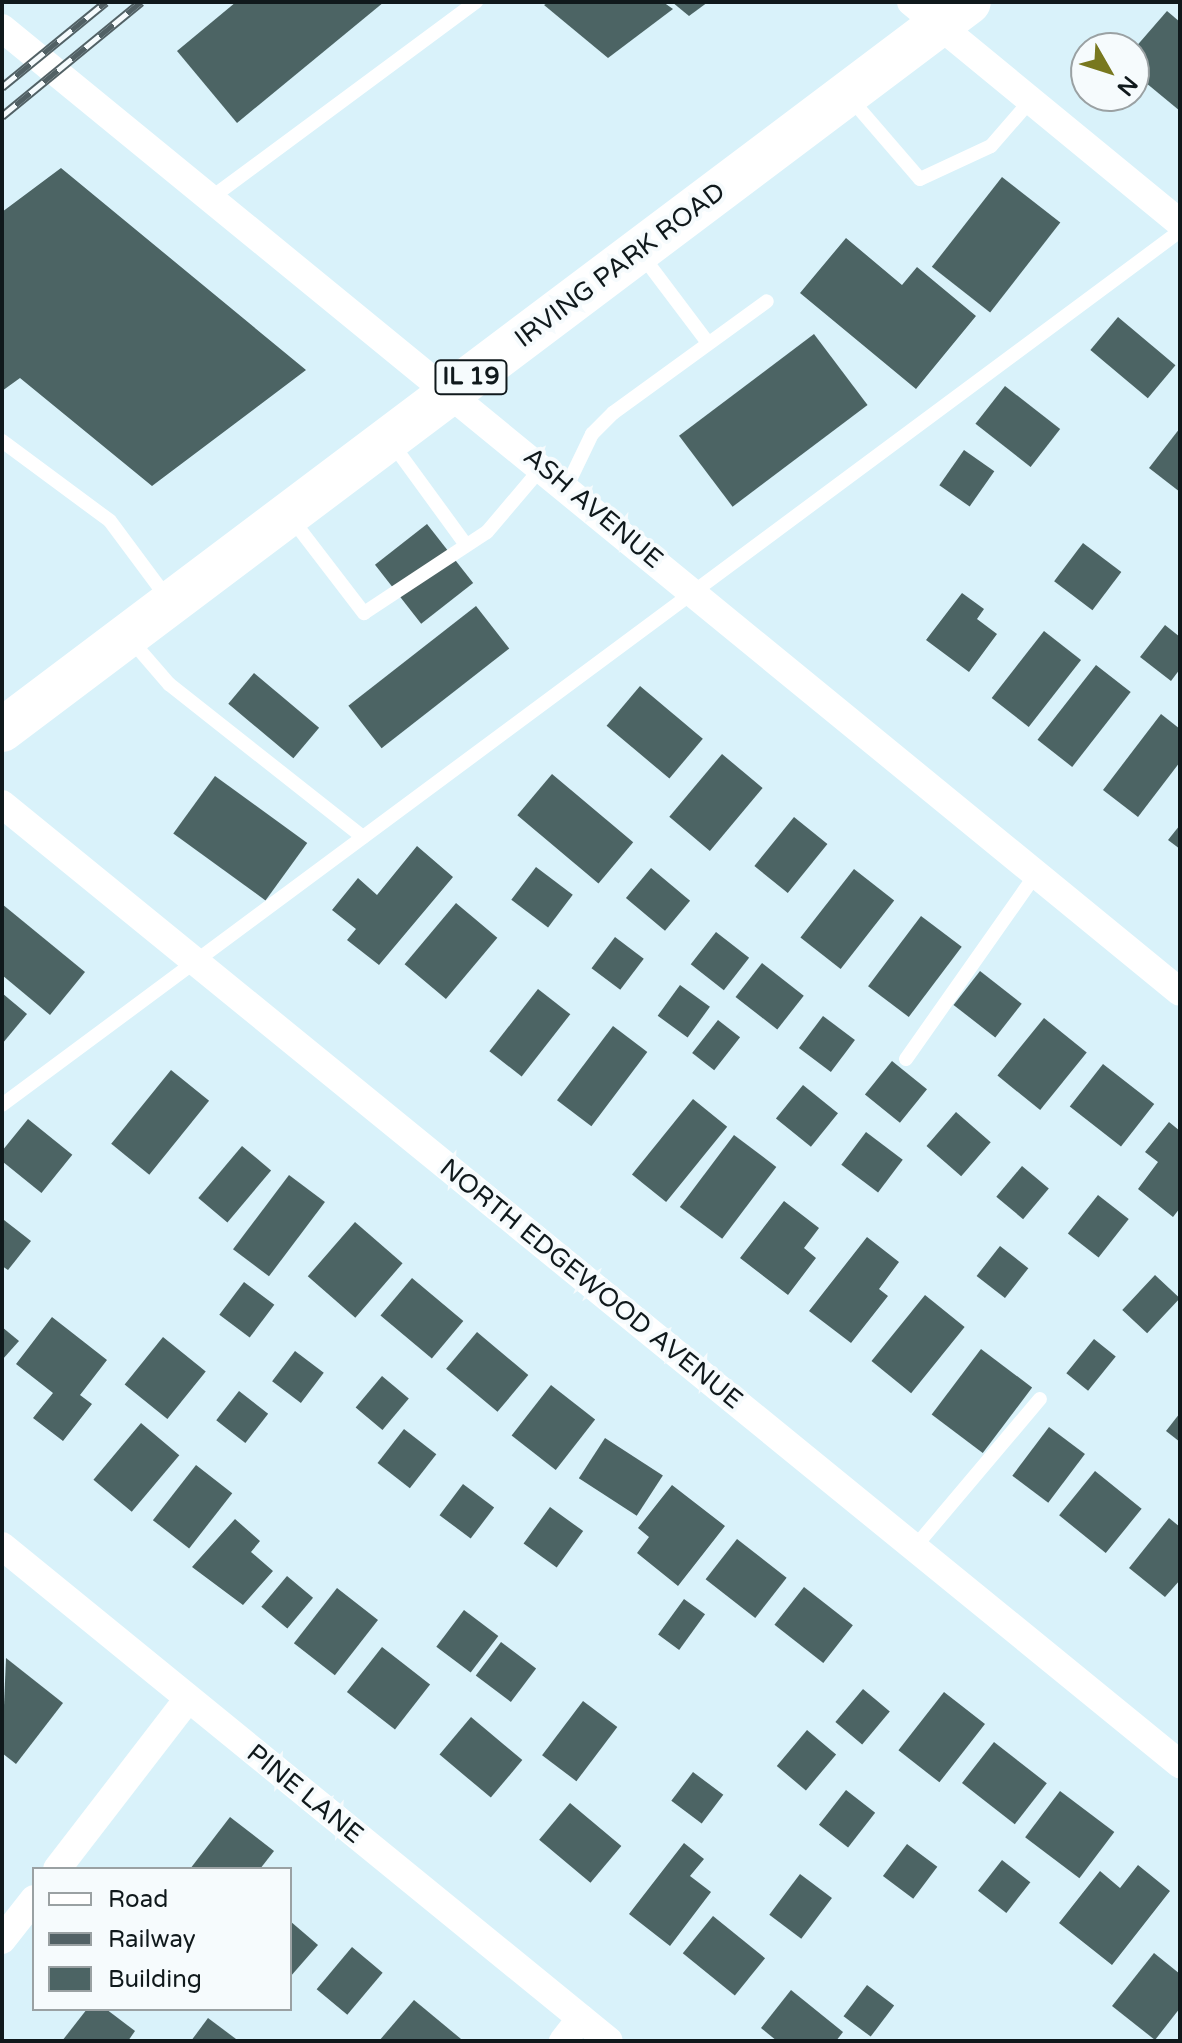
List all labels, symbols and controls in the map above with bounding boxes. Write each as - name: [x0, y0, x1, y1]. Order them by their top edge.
- north arrow: [1070, 32, 1150, 112]
- text: N: [1111, 71, 1143, 101]
- street label: IRVING PARK ROAD: [509, 176, 731, 354]
- road number: IL 19: [433, 357, 509, 397]
- street label: ASH AVENUE: [517, 441, 669, 575]
- street label: NORTH EDGEWOOD AVENUE: [434, 1152, 748, 1416]
- street label: PINE LANE: [241, 1738, 369, 1850]
- legend: [32, 1867, 292, 2011]
- text: Road: [108, 1885, 168, 1914]
- text: Railway: [108, 1925, 196, 1954]
- text: Building: [108, 1965, 202, 1994]

